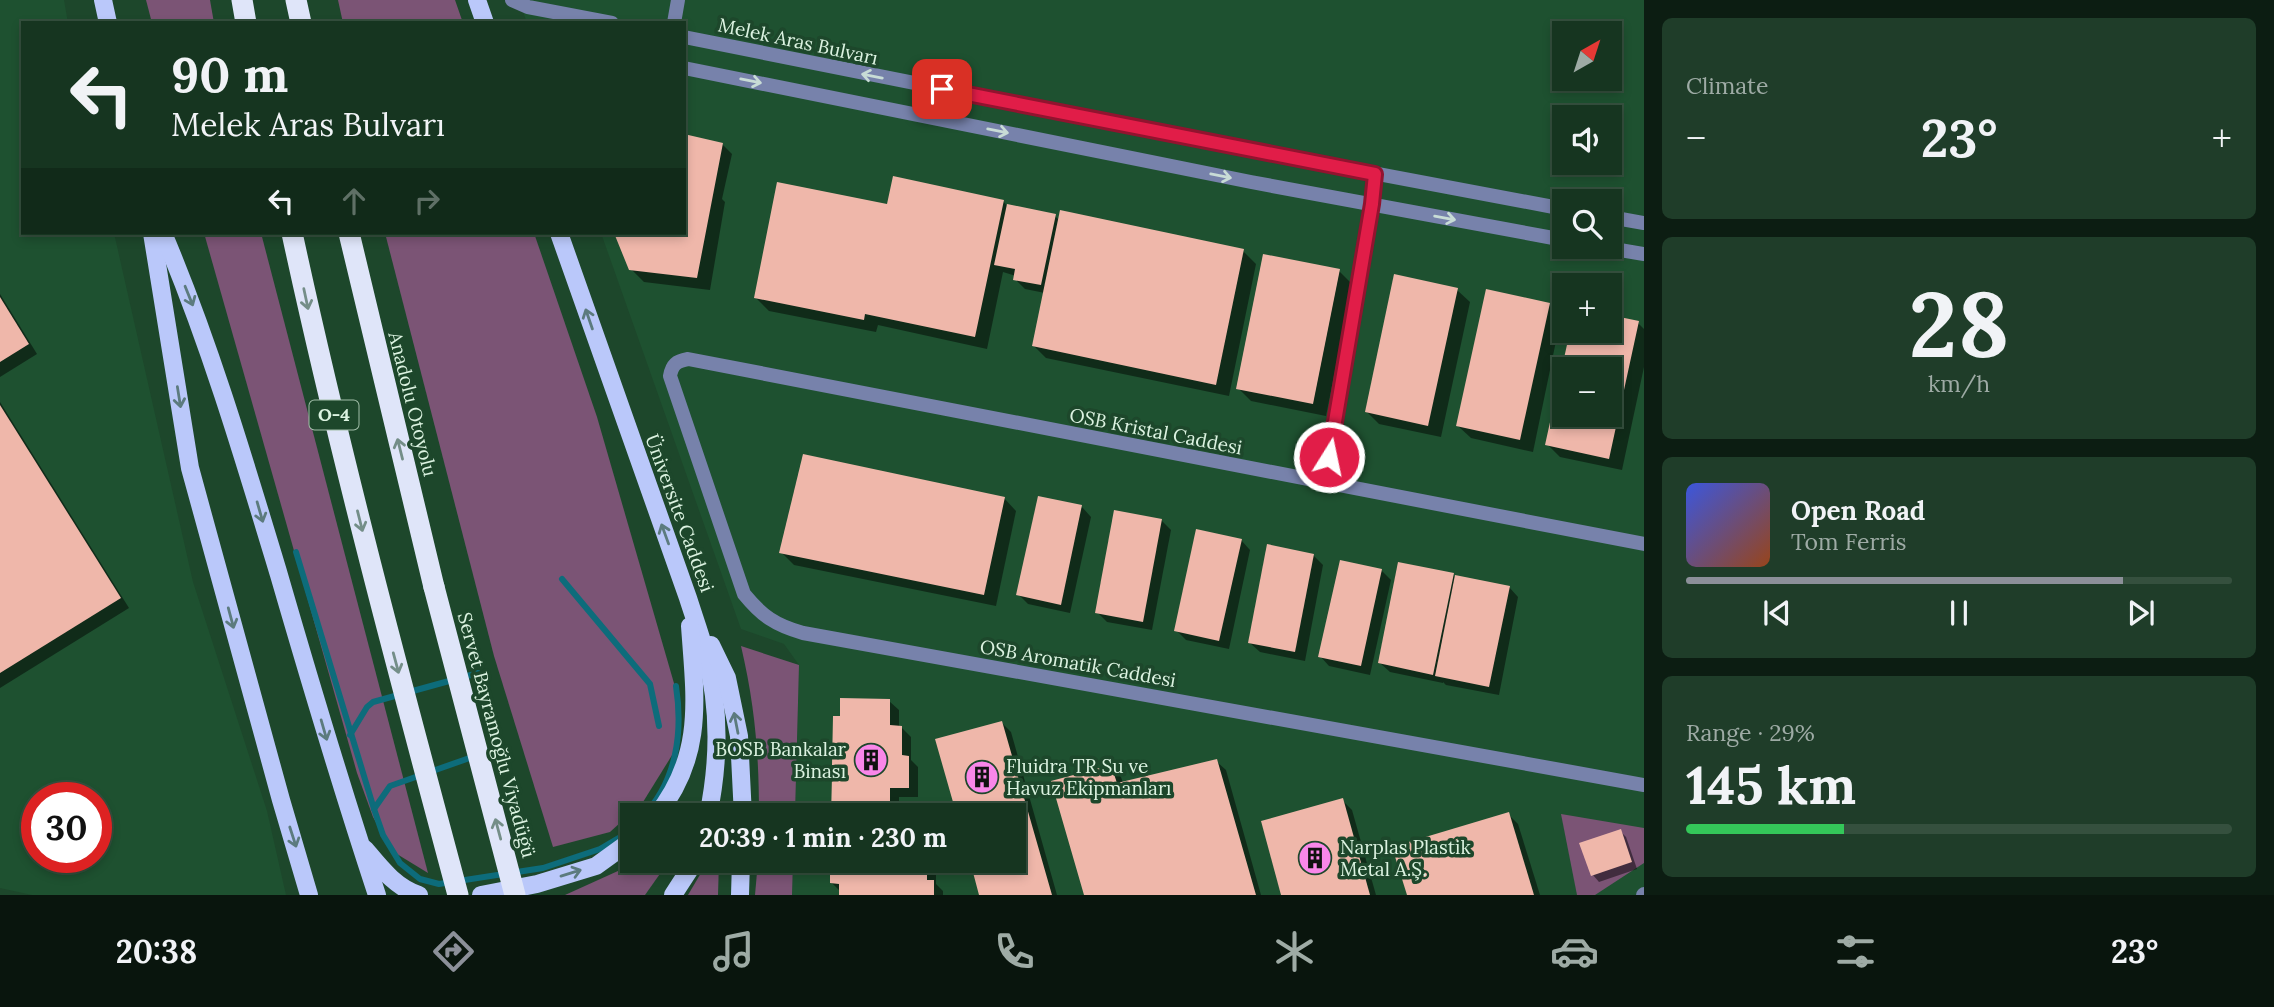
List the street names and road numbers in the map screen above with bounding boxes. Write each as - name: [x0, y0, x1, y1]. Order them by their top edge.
- street label: Melek Aras Bulvarı: [716, 12, 880, 70]
- street label: Anadolu Otoyolu: [383, 328, 443, 479]
- road number: O-4: [310, 400, 358, 430]
- street label: OSB Kristal Caddesi: [1068, 402, 1244, 460]
- street label: Üniversite Caddesi: [640, 431, 720, 595]
- street label: Servet Bayramoğlu Viyadüğü: [453, 610, 541, 860]
- street label: OSB Aromatik Caddesi: [978, 634, 1178, 692]

